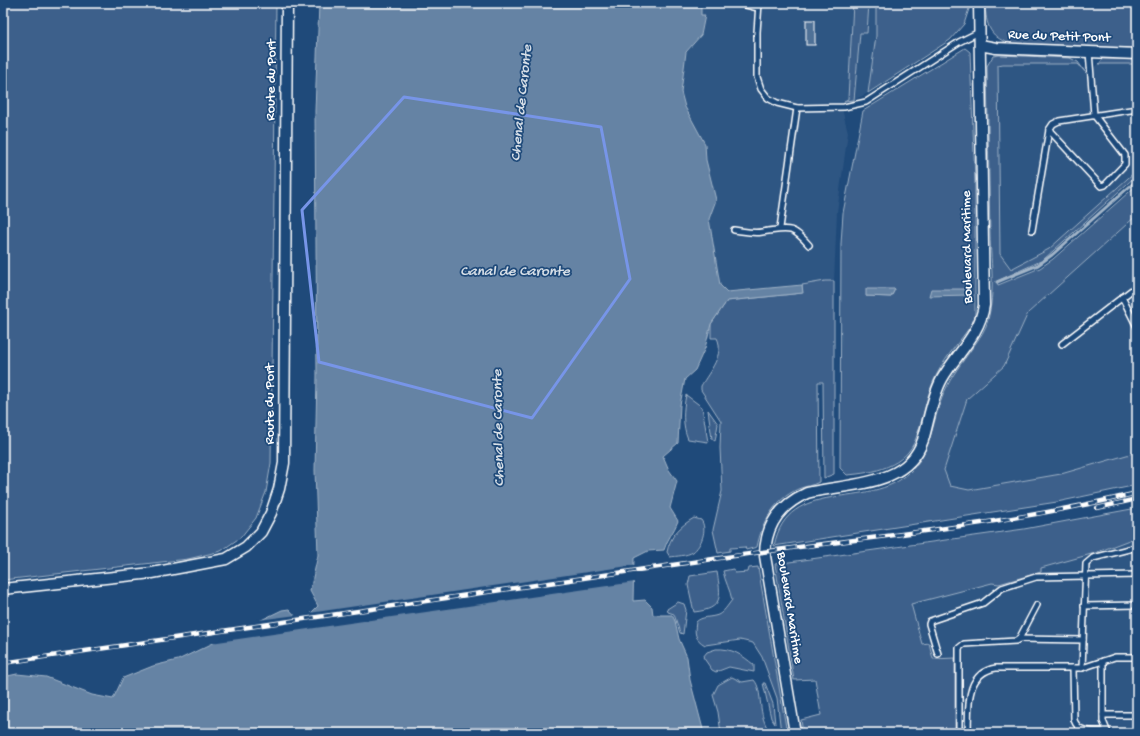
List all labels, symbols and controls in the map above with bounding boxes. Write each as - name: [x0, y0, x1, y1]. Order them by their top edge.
- street label: Rue du Petit Pont: [1007, 27, 1112, 47]
- street label: Route du Port: [263, 38, 281, 121]
- water label: Chenal de Caronte: [507, 43, 537, 162]
- street label: Boulevard Maritime: [959, 190, 978, 305]
- water label: Canal de Caronte: [460, 263, 571, 281]
- street label: Route du Port: [262, 362, 279, 445]
- water label: Chenal de Caronte: [489, 368, 509, 487]
- street label: Boulevard Maritime: [772, 550, 806, 666]

